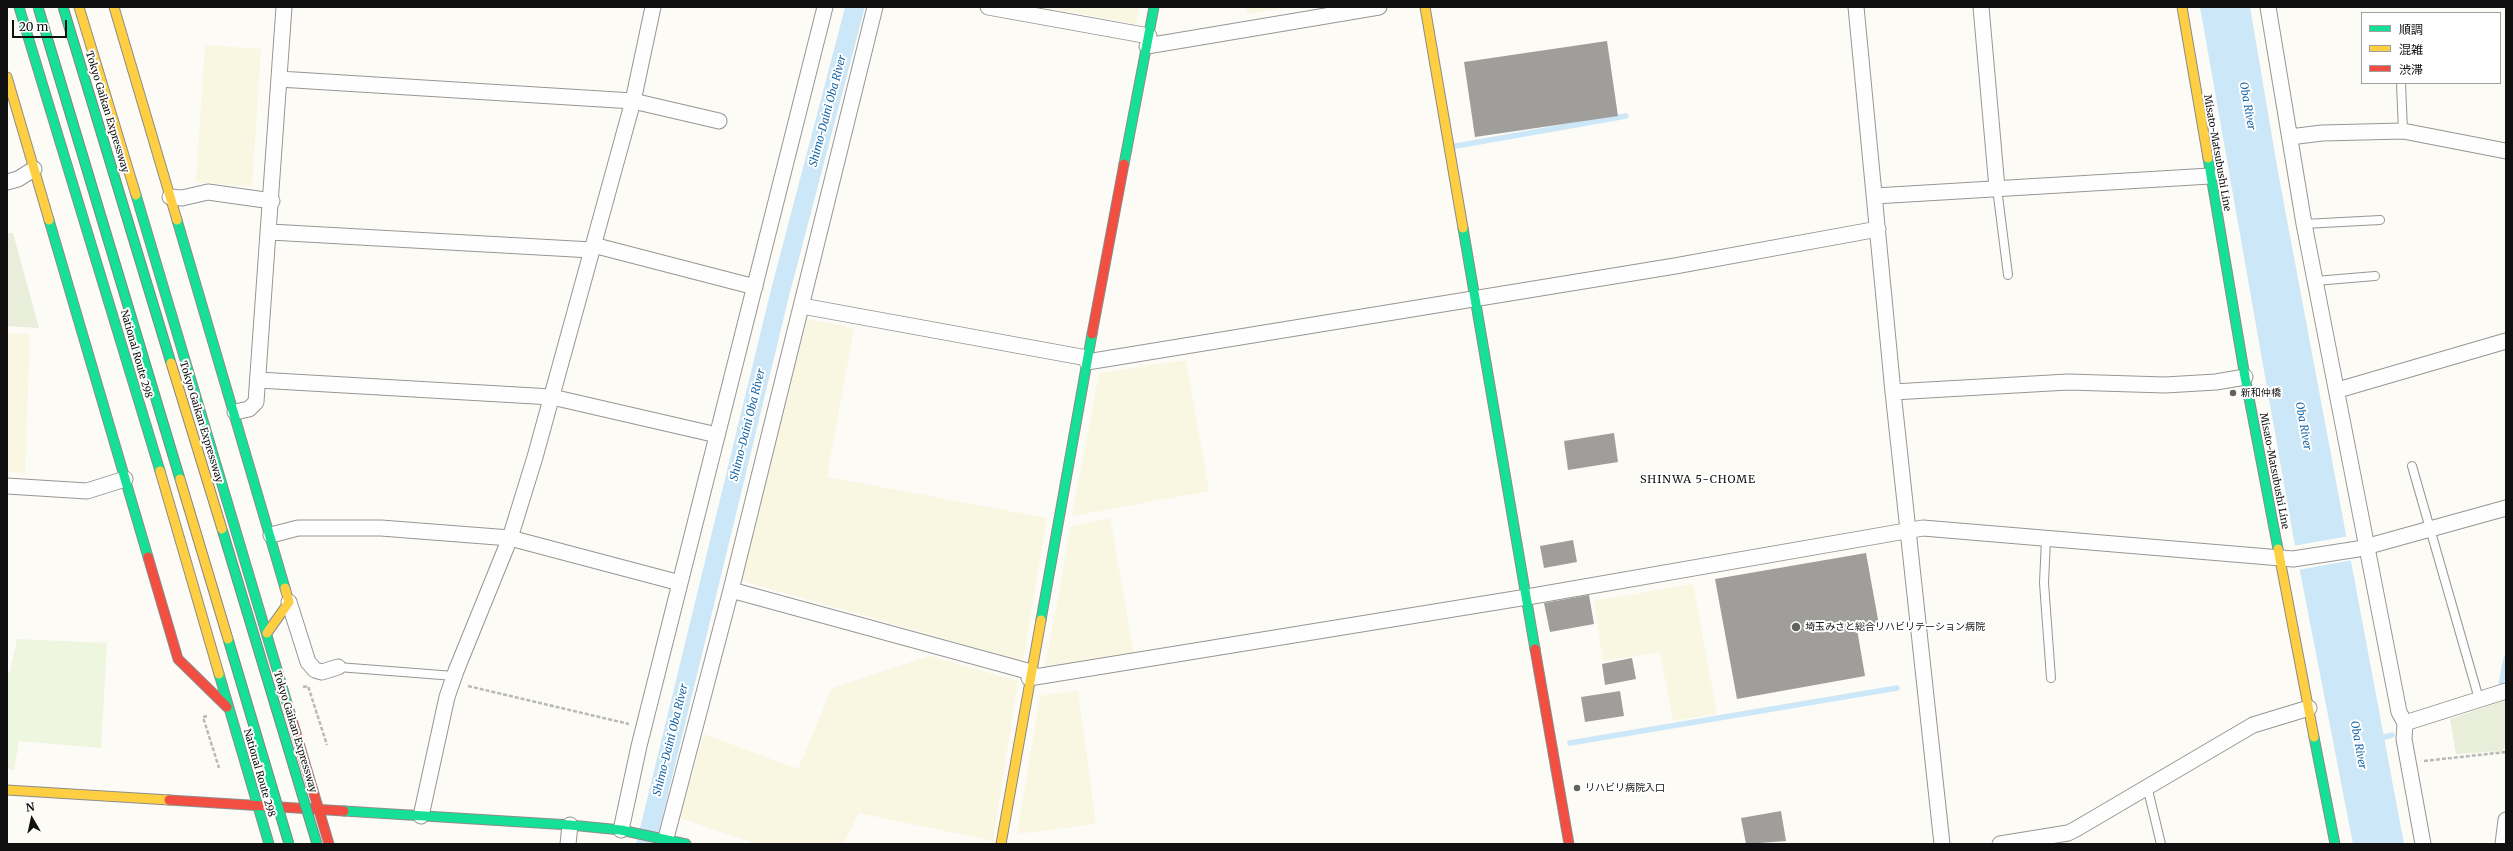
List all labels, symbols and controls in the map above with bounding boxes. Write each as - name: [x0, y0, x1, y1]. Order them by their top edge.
- scale bar: [14, 12, 69, 38]
- legend: [2361, 12, 2501, 84]
- text: 20 m: [19, 19, 48, 34]
- text: 順調: [2399, 22, 2423, 37]
- text: 混雑: [2399, 42, 2423, 57]
- street label: Tokyo Gaikan Expressway: [83, 50, 131, 174]
- water label: Shimo-Daini Oba River: [807, 54, 849, 168]
- text: 渋滞: [2399, 62, 2423, 77]
- water label: Oba River: [2236, 81, 2258, 131]
- street label: Misato-Matsubushi Line: [2201, 94, 2233, 212]
- street label: National Route 298: [118, 309, 154, 399]
- street label: Tokyo Gaikan Expressway: [177, 360, 225, 484]
- water label: Shimo-Daini Oba River: [728, 368, 768, 482]
- place label: 新和仲橋: [2241, 387, 2281, 399]
- marker: 新和仲橋: [2228, 388, 2238, 398]
- water label: Oba River: [2292, 401, 2314, 451]
- street label: Misato-Matsubushi Line: [2257, 412, 2291, 530]
- district label: SHINWA 5-CHOME: [1640, 473, 1756, 487]
- marker: 埼玉みさと総合リハビリテーション病院: [1790, 621, 1802, 633]
- place label: 埼玉みさと総合リハビリテーション病院: [1805, 621, 1985, 633]
- street label: Tokyo Gaikan Expressway: [271, 670, 319, 794]
- water label: Shimo-Daini Oba River: [651, 683, 691, 797]
- water label: Oba River: [2347, 720, 2369, 770]
- street label: National Route 298: [241, 728, 277, 818]
- place label: リハビリ病院入口: [1585, 782, 1665, 794]
- marker: リハビリ病院入口: [1572, 783, 1582, 793]
- north arrow: [12, 799, 52, 839]
- text: N: [25, 800, 36, 815]

